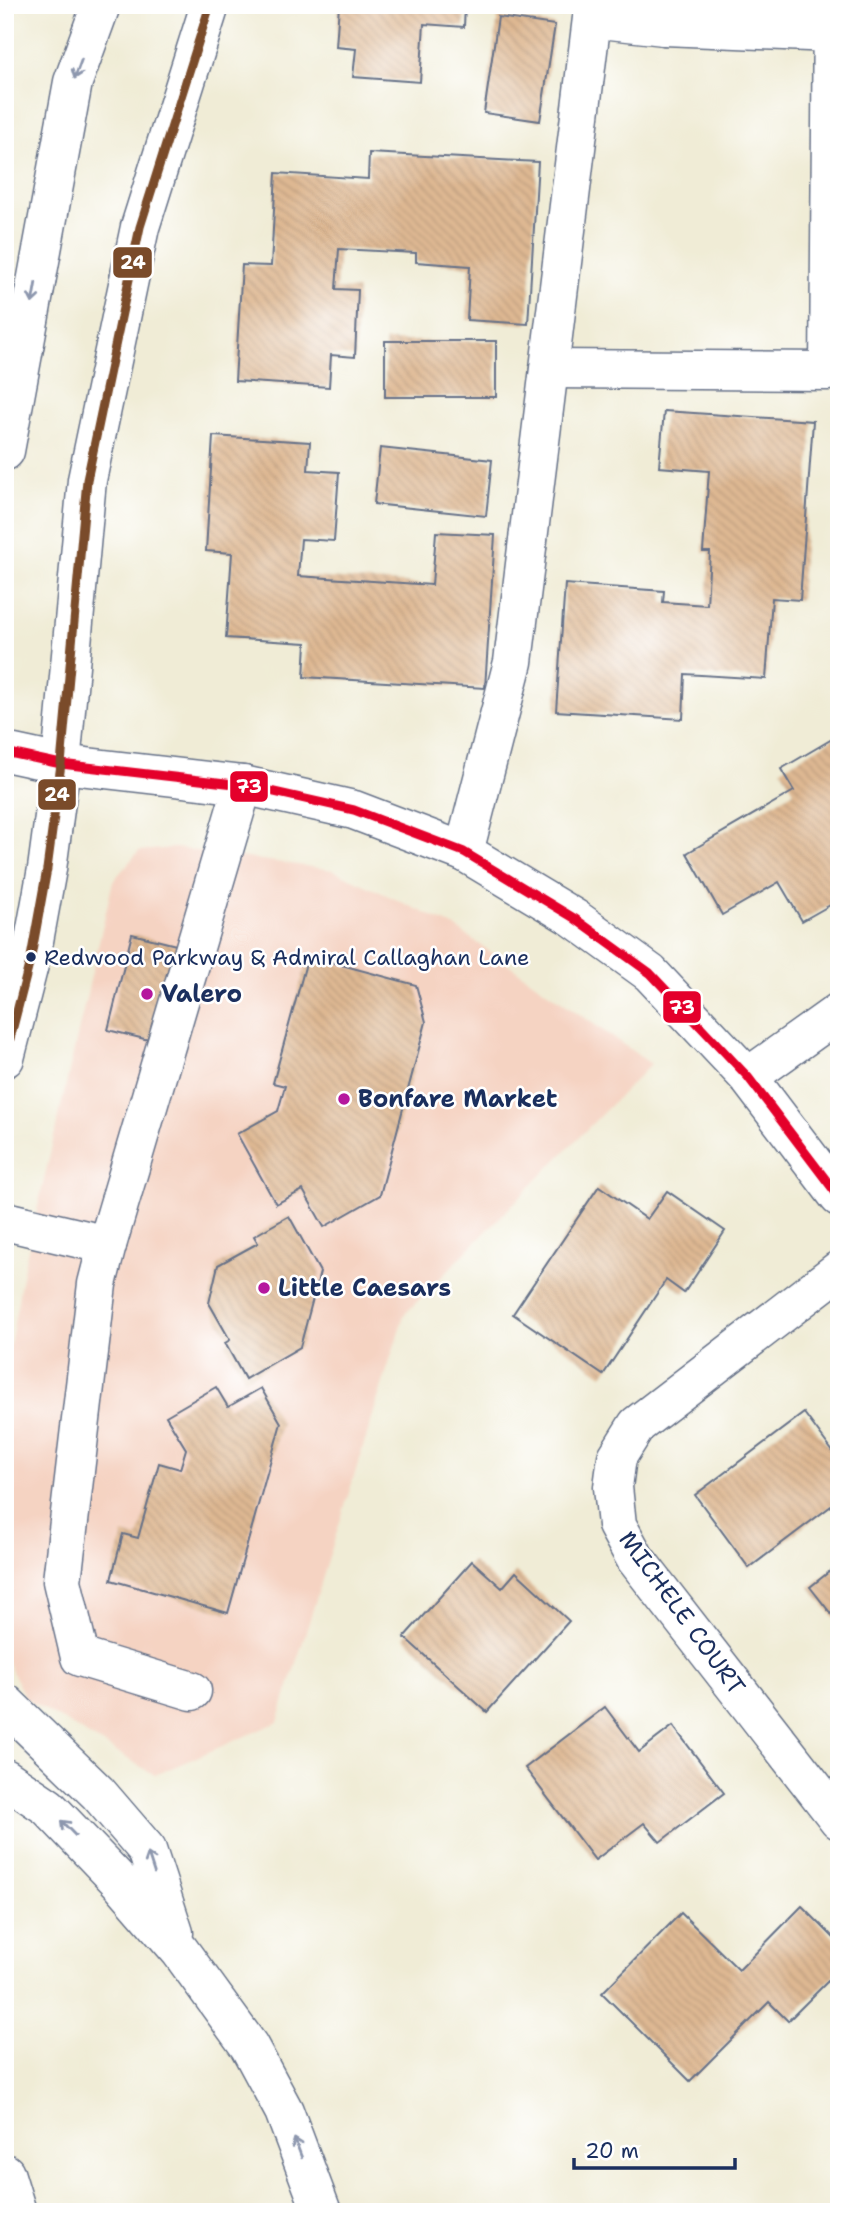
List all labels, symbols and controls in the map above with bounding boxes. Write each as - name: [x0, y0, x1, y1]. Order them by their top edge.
- one-way arrow: [70, 58, 83, 80]
- line badge: 24: [112, 246, 153, 279]
- text: 24: [120, 250, 147, 275]
- one-way arrow: [27, 281, 41, 304]
- line badge: 73: [229, 770, 269, 803]
- text: 73: [236, 774, 262, 799]
- line badge: 24: [37, 778, 77, 811]
- text: 24: [44, 782, 71, 807]
- place label: Redwood Parkway & Admiral Callaghan Lane: [44, 943, 530, 972]
- marker: Redwood Parkway & Admiral Callaghan Lane: [24, 950, 38, 964]
- place label: Valero: [161, 978, 242, 1010]
- marker: Valero: [139, 986, 155, 1002]
- line badge: 73: [662, 990, 702, 1024]
- text: 73: [669, 995, 695, 1020]
- place label: Bonfare Market: [358, 1083, 558, 1115]
- marker: Bonfare Market: [336, 1091, 352, 1107]
- place label: Little Caesars: [278, 1272, 451, 1304]
- marker: Little Caesars: [256, 1280, 272, 1296]
- street label: MICHELE COURT: [612, 1525, 752, 1702]
- one-way arrow: [60, 1820, 77, 1837]
- one-way arrow: [144, 1852, 157, 1874]
- scale bar: [574, 2126, 736, 2170]
- one-way arrow: [290, 2137, 303, 2159]
- text: 20 m: [585, 2137, 639, 2165]

